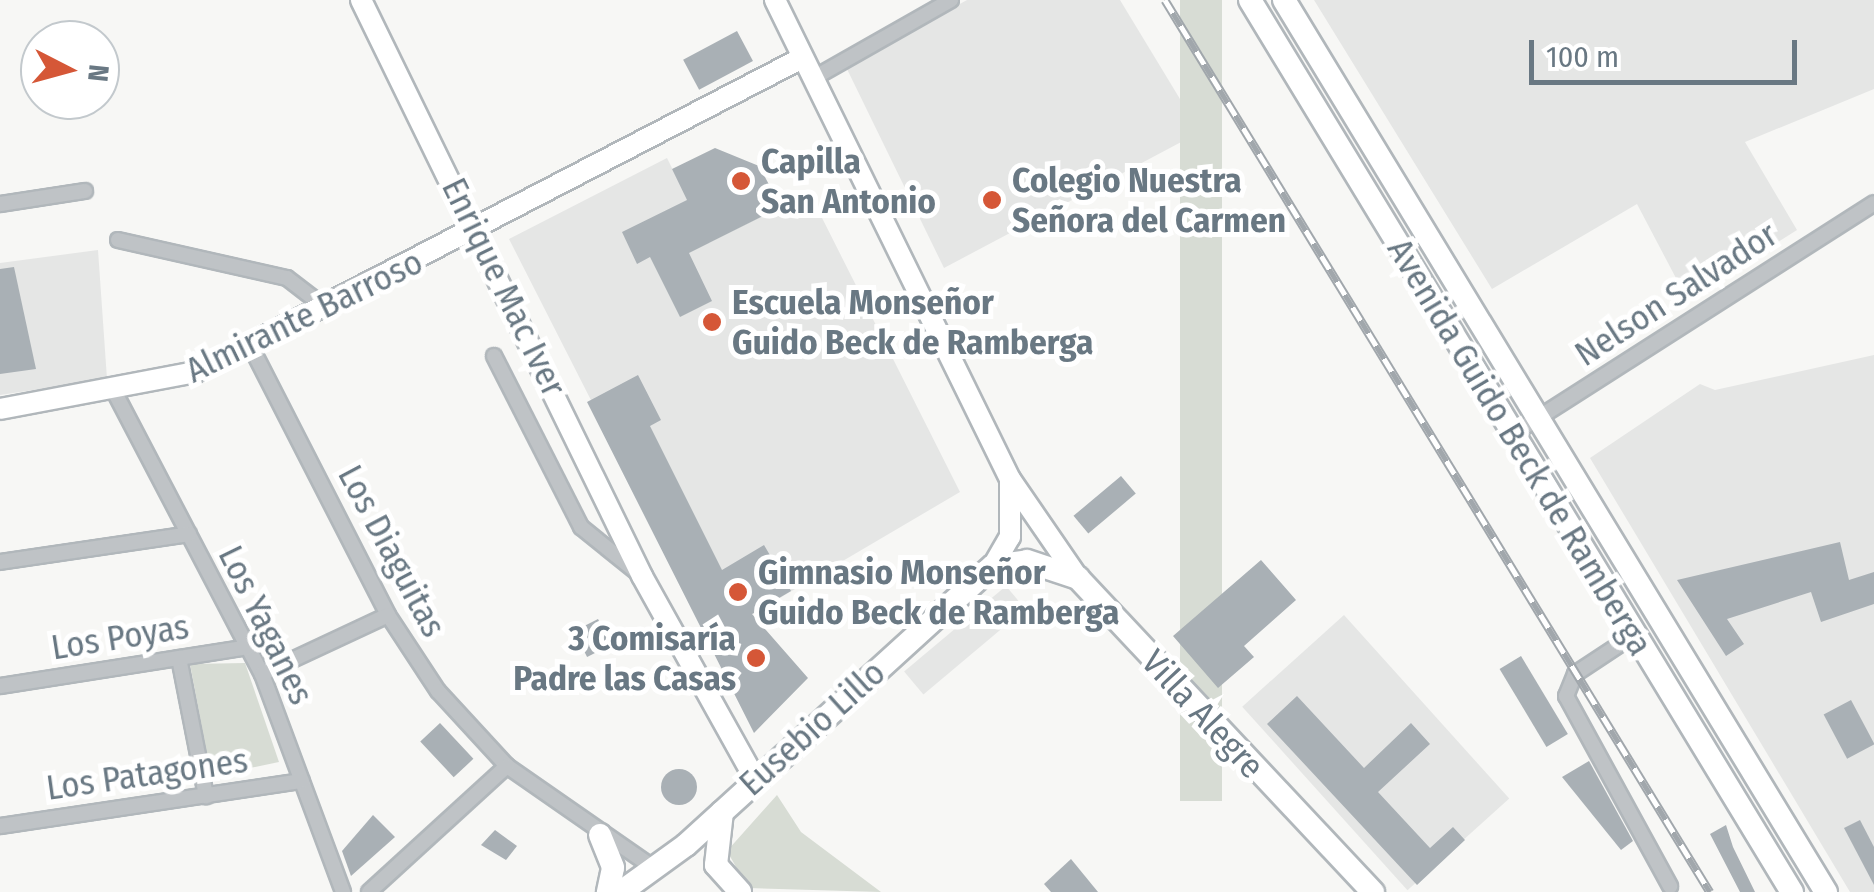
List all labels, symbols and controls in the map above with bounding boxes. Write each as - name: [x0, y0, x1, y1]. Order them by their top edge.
- north arrow: [20, 20, 120, 120]
- scale bar: [1534, 20, 1802, 82]
- text: 100 m: [1546, 39, 1619, 75]
- text: N: [81, 63, 116, 83]
- place label: Capilla San Antonio: [761, 140, 936, 222]
- place label: Colegio Nuestra Señora del Carmen: [1012, 159, 1286, 241]
- marker: Capilla San Antonio: [730, 170, 752, 192]
- street label: Enrique Mac Iver: [433, 171, 575, 403]
- marker: Colegio Nuestra Señora del Carmen: [981, 189, 1003, 211]
- street label: Nelson Salvador: [1567, 213, 1785, 375]
- street label: Avenida Guido Beck de Ramberga: [1379, 231, 1661, 663]
- street label: Almirante Barroso: [179, 241, 429, 391]
- place label: Escuela Monseñor Guido Beck de Ramberga: [732, 281, 1093, 363]
- marker: Escuela Monseñor Guido Beck de Ramberga: [701, 311, 723, 333]
- street label: Los Diaguitas: [329, 458, 455, 644]
- street label: Los Yaganes: [210, 539, 322, 711]
- place label: Gimnasio Monseñor Guido Beck de Ramberga: [758, 551, 1119, 633]
- marker: Gimnasio Monseñor Guido Beck de Ramberga: [727, 581, 749, 603]
- street label: Los Poyas: [48, 605, 192, 669]
- place label: 3 Comisaría Padre las Casas: [513, 617, 736, 699]
- street label: Villa Alegre: [1133, 641, 1273, 787]
- marker: 3 Comisaría Padre las Casas: [745, 647, 767, 669]
- street label: Eusebio Lillo: [730, 652, 894, 804]
- street label: Los Patagones: [44, 739, 250, 809]

